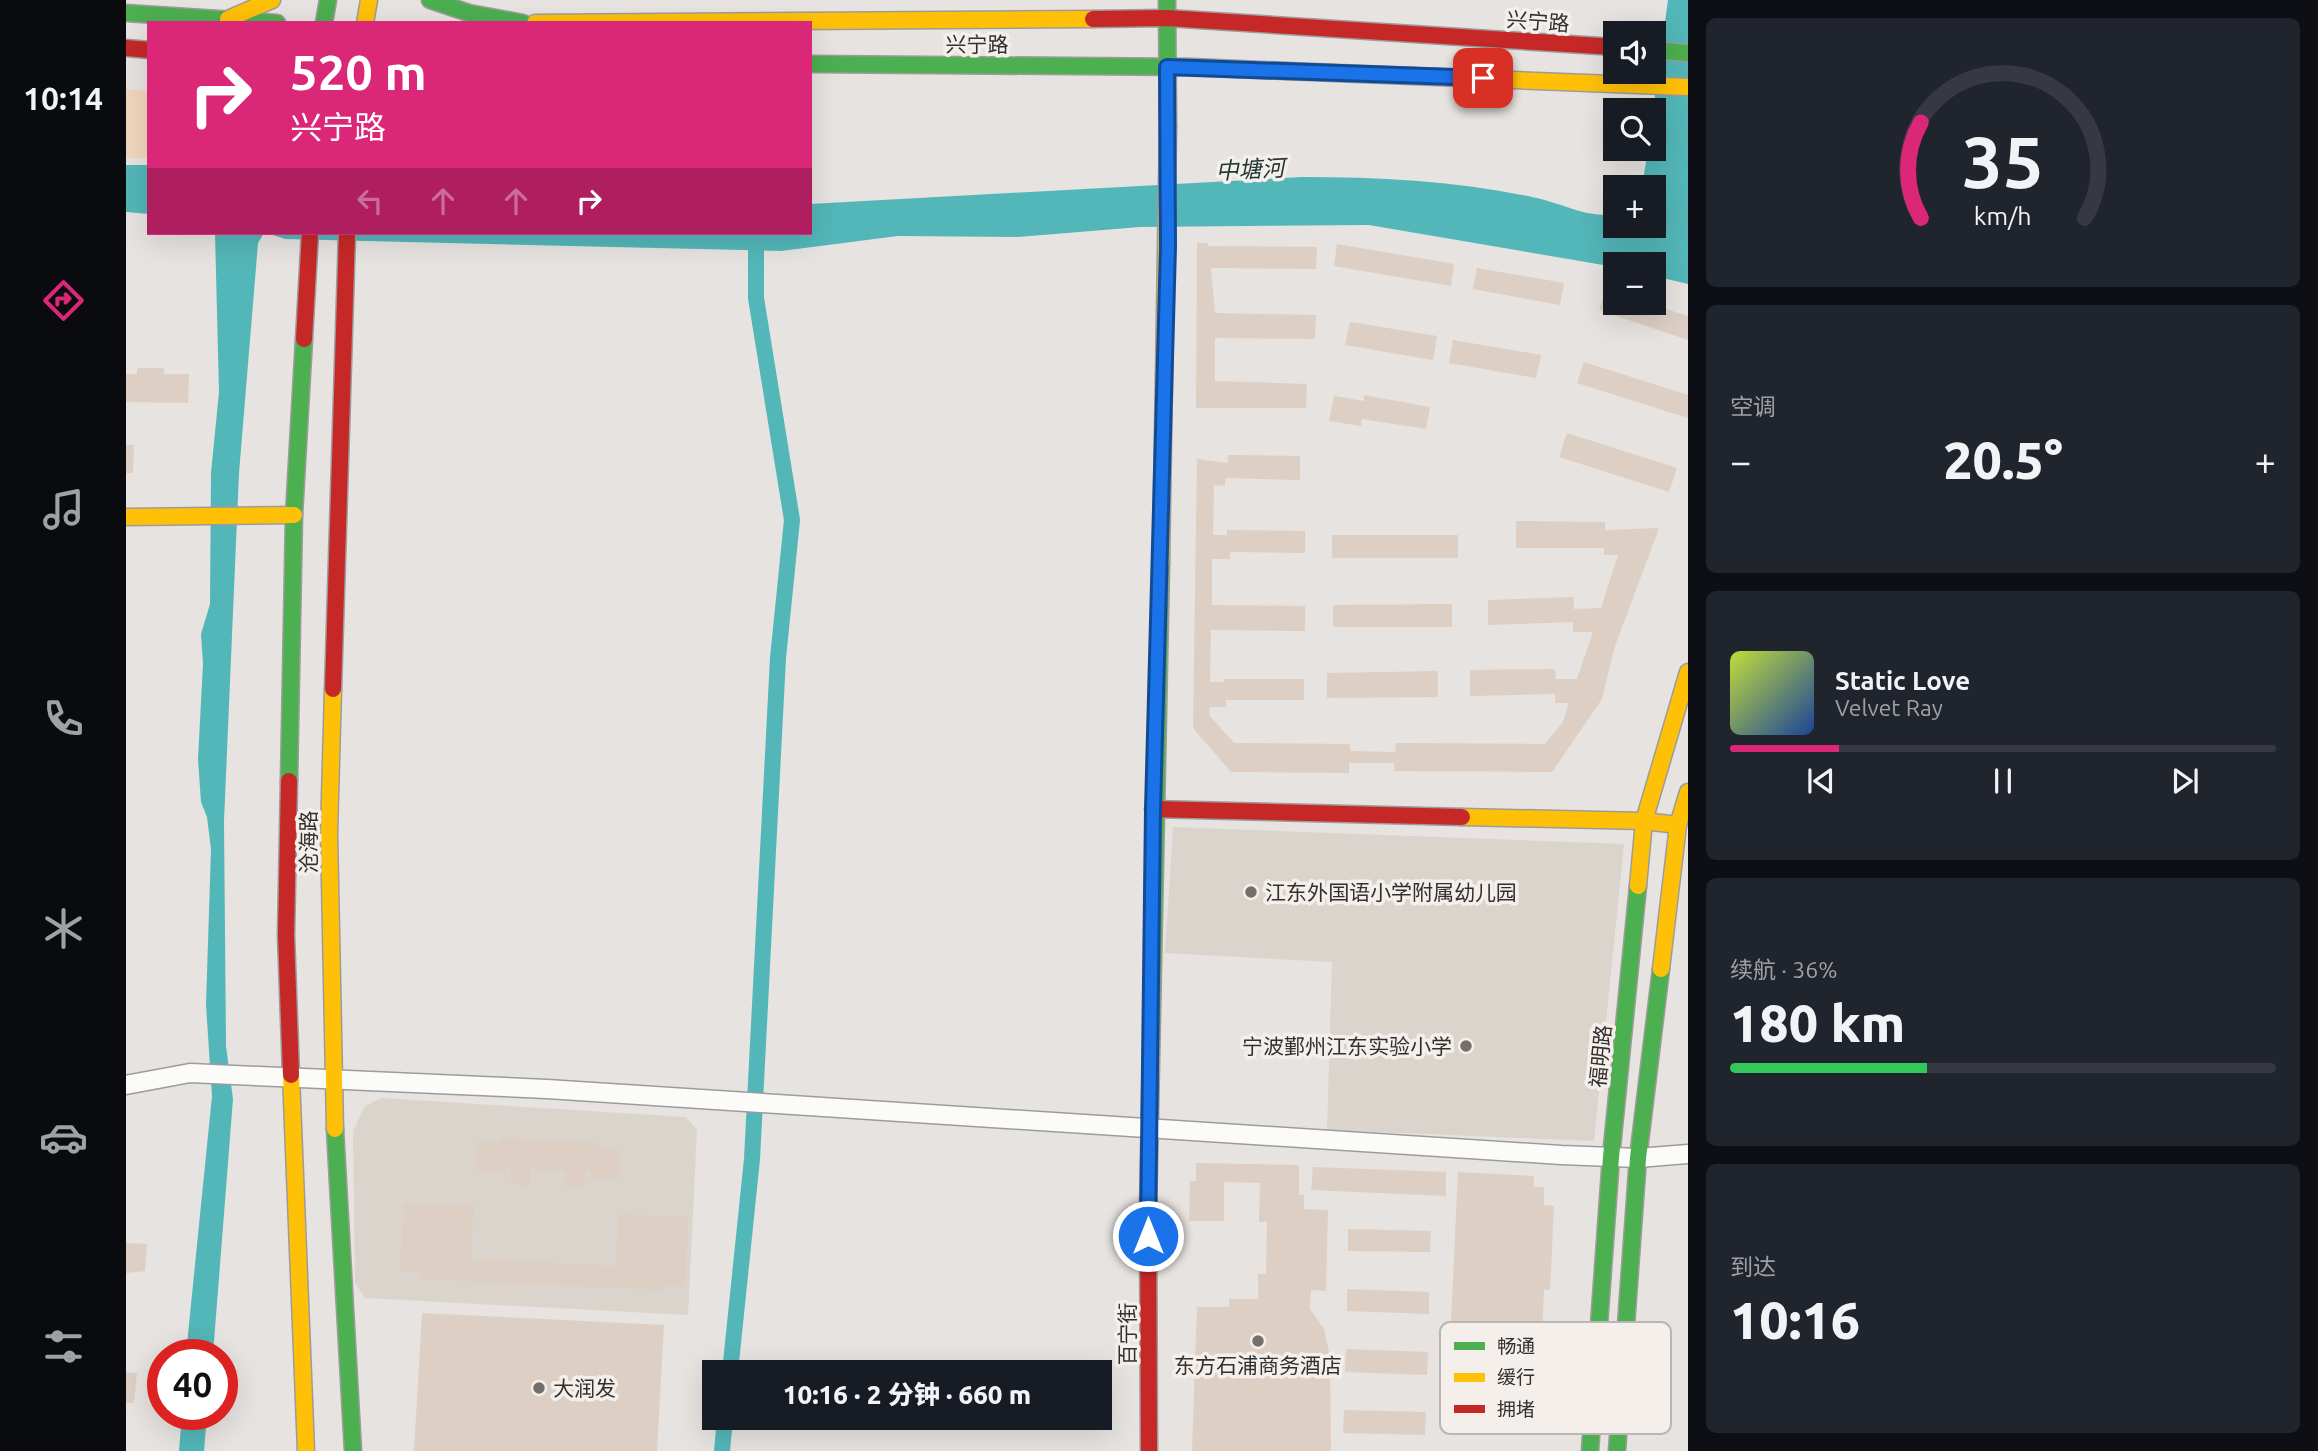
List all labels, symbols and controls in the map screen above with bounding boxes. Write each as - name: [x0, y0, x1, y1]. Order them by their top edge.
- street label: 兴宁路: [1506, 7, 1570, 35]
- map controls: [1603, 21, 1666, 315]
- button: sound: [1603, 21, 1666, 84]
- street label: 兴宁路: [946, 32, 1009, 56]
- text: 520 m: [290, 44, 427, 99]
- pin: [1453, 48, 1513, 108]
- icon: right: [175, 49, 266, 140]
- icon: arrive: [1464, 59, 1502, 97]
- text: 10:14: [23, 80, 103, 116]
- button: search: [1603, 98, 1666, 161]
- text: 兴宁路: [290, 109, 386, 145]
- text: 35: [1962, 121, 2044, 203]
- water label: 中塘河: [1215, 155, 1289, 183]
- button: +: [1603, 175, 1666, 238]
- icon: left: [351, 182, 389, 220]
- icon: ahead: [424, 182, 462, 220]
- icon: ahead: [497, 182, 535, 220]
- icon: right: [570, 182, 608, 220]
- text: km/h: [1974, 202, 2032, 230]
- button: −: [1603, 252, 1666, 315]
- icon: directions: [39, 276, 88, 325]
- text: 空调: [1730, 394, 1776, 419]
- text: 20.5°: [1943, 431, 2063, 489]
- text: −: [1730, 440, 1751, 482]
- text: +: [2255, 440, 2276, 482]
- icon: music: [39, 485, 88, 534]
- text: Static Love: [1835, 666, 1970, 695]
- icon: phone: [39, 694, 88, 743]
- text: Velvet Ray: [1835, 695, 1943, 720]
- icon: previous: [1802, 762, 1840, 800]
- icon: pause: [1984, 762, 2022, 800]
- icon: next: [2166, 762, 2204, 800]
- street label: 沧海路: [296, 811, 320, 874]
- place label: 江东外国语小学附属幼儿园: [1265, 880, 1517, 904]
- marker: 江东外国语小学附属幼儿园: [1243, 884, 1259, 900]
- icon: climate: [39, 904, 88, 953]
- text: 续航 · 36%: [1730, 957, 1837, 982]
- text: 180 km: [1730, 994, 1905, 1052]
- street label: 福明路: [1585, 1023, 1615, 1089]
- place label: 宁波鄞州江东实验小学: [1242, 1034, 1452, 1058]
- marker: 宁波鄞州江东实验小学: [1458, 1038, 1474, 1054]
- icon: car: [39, 1113, 88, 1162]
- position arrow: [1111, 1199, 1185, 1273]
- text: 到达: [1730, 1254, 1776, 1279]
- text: 10:16: [1730, 1291, 1860, 1349]
- street label: 百宁街: [1115, 1303, 1139, 1366]
- icon: filters: [39, 1322, 88, 1371]
- legend: [1440, 1322, 1671, 1434]
- marker: 东方石浦商务酒店: [1250, 1333, 1266, 1349]
- text: 畅通: [1497, 1335, 1535, 1357]
- speed limit sign: 40: [147, 1339, 238, 1430]
- place label: 东方石浦商务酒店: [1174, 1353, 1342, 1377]
- text: 缓行: [1497, 1366, 1535, 1388]
- place label: 大润发: [553, 1376, 616, 1400]
- marker: 大润发: [531, 1380, 547, 1396]
- text: 10:16 · 2 分钟 · 660 m: [783, 1380, 1031, 1409]
- text: 拥堵: [1497, 1398, 1535, 1420]

